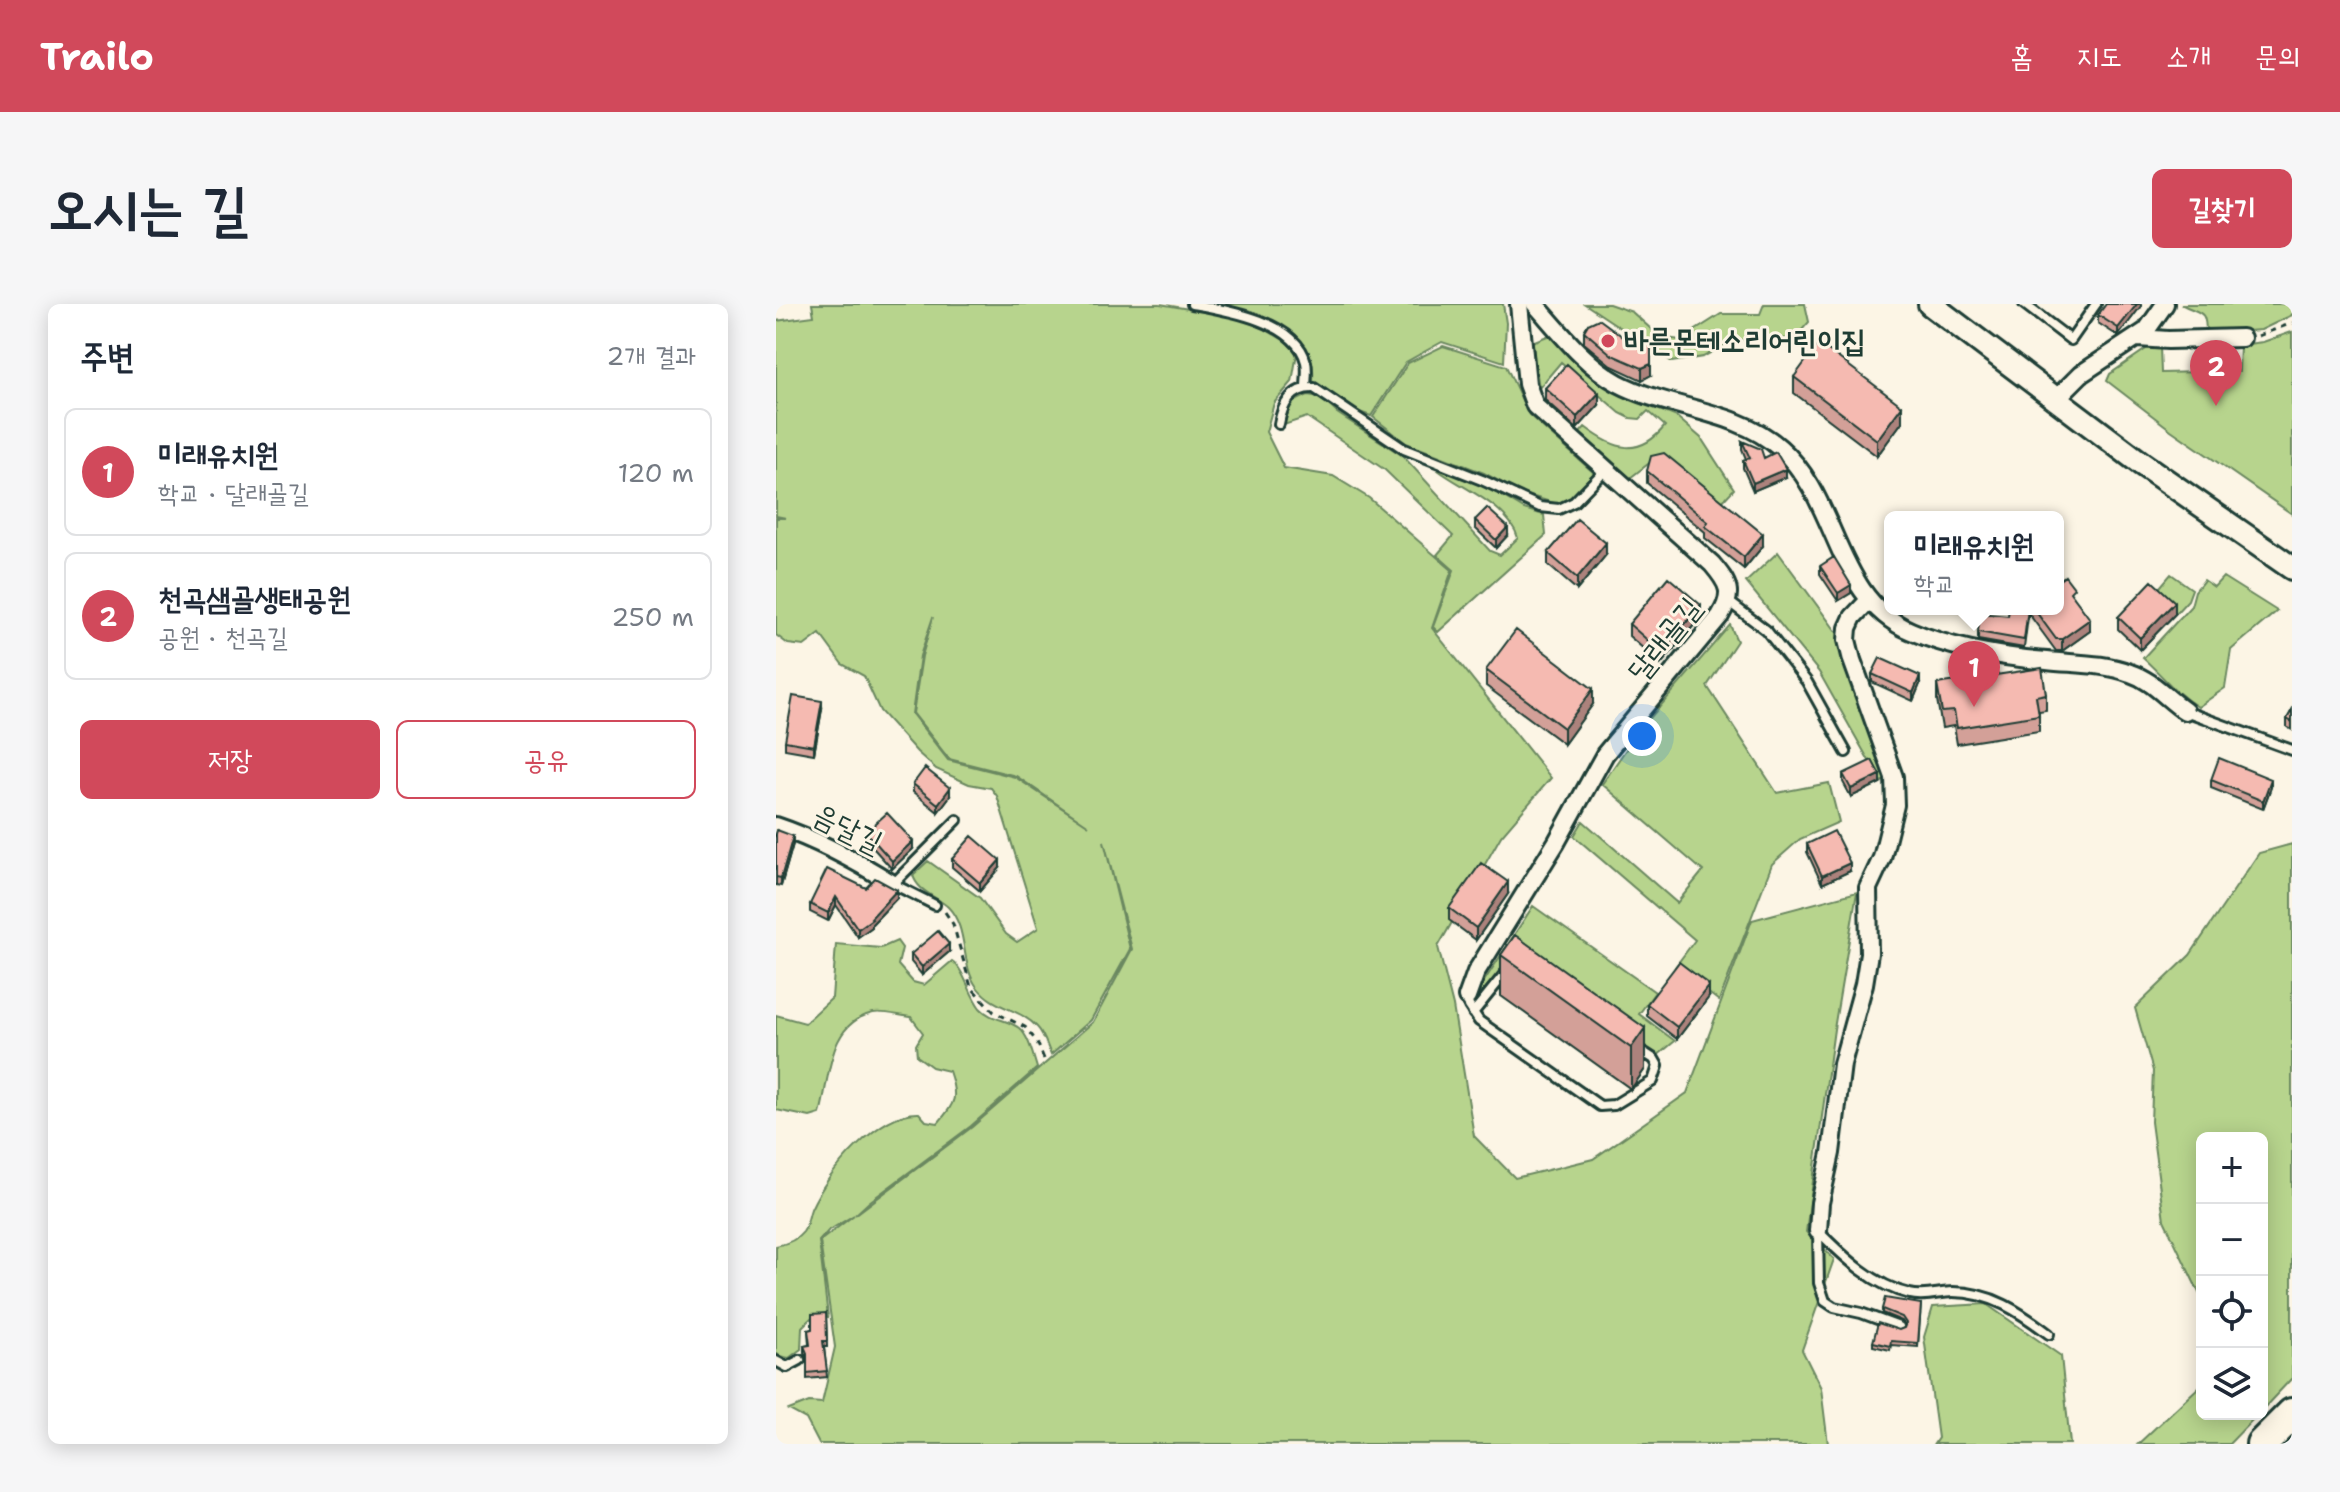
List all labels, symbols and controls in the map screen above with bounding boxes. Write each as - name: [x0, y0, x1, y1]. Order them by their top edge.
- text: Trailo: [40, 31, 154, 82]
- text: 홈: [2010, 37, 2033, 75]
- text: 지도: [2077, 37, 2122, 75]
- text: 소개: [2166, 37, 2211, 75]
- text: 문의: [2255, 37, 2300, 75]
- button: 길찾기: [2152, 169, 2292, 248]
- text: 오시는 길: [48, 171, 248, 246]
- place label: 바른몬테소리어린이집: [1624, 320, 1865, 361]
- marker: 바른몬테소리어린이집: [1599, 332, 1617, 350]
- text: 주변: [80, 333, 135, 379]
- text: 2개 결과: [606, 338, 696, 373]
- pin: 2: [2190, 340, 2242, 406]
- text: 미래유치원: [158, 434, 279, 475]
- text: 1: [102, 455, 114, 490]
- text: 120 m: [618, 455, 694, 490]
- text: 학교 · 달래골길: [158, 475, 309, 510]
- popup: [1884, 511, 2064, 615]
- text: 미래유치원: [1914, 525, 2034, 566]
- text: 학교: [1914, 566, 1955, 601]
- text: 천곡샘골생태공원: [158, 578, 351, 619]
- street label: 달래골길: [1617, 588, 1710, 689]
- text: 2: [99, 599, 117, 634]
- text: 250 m: [611, 599, 694, 634]
- text: 공원 · 천곡길: [158, 619, 288, 654]
- pin: 1: [1948, 641, 2000, 707]
- your location: [1622, 716, 1662, 756]
- button: 저장: [80, 720, 380, 799]
- button: 공유: [396, 720, 696, 799]
- street label: 음달길: [807, 793, 890, 862]
- map controls: [2196, 1132, 2268, 1420]
- button: +: [2196, 1132, 2268, 1204]
- button: −: [2196, 1204, 2268, 1276]
- button: locate: [2196, 1276, 2268, 1348]
- button: layers: [2196, 1348, 2268, 1420]

